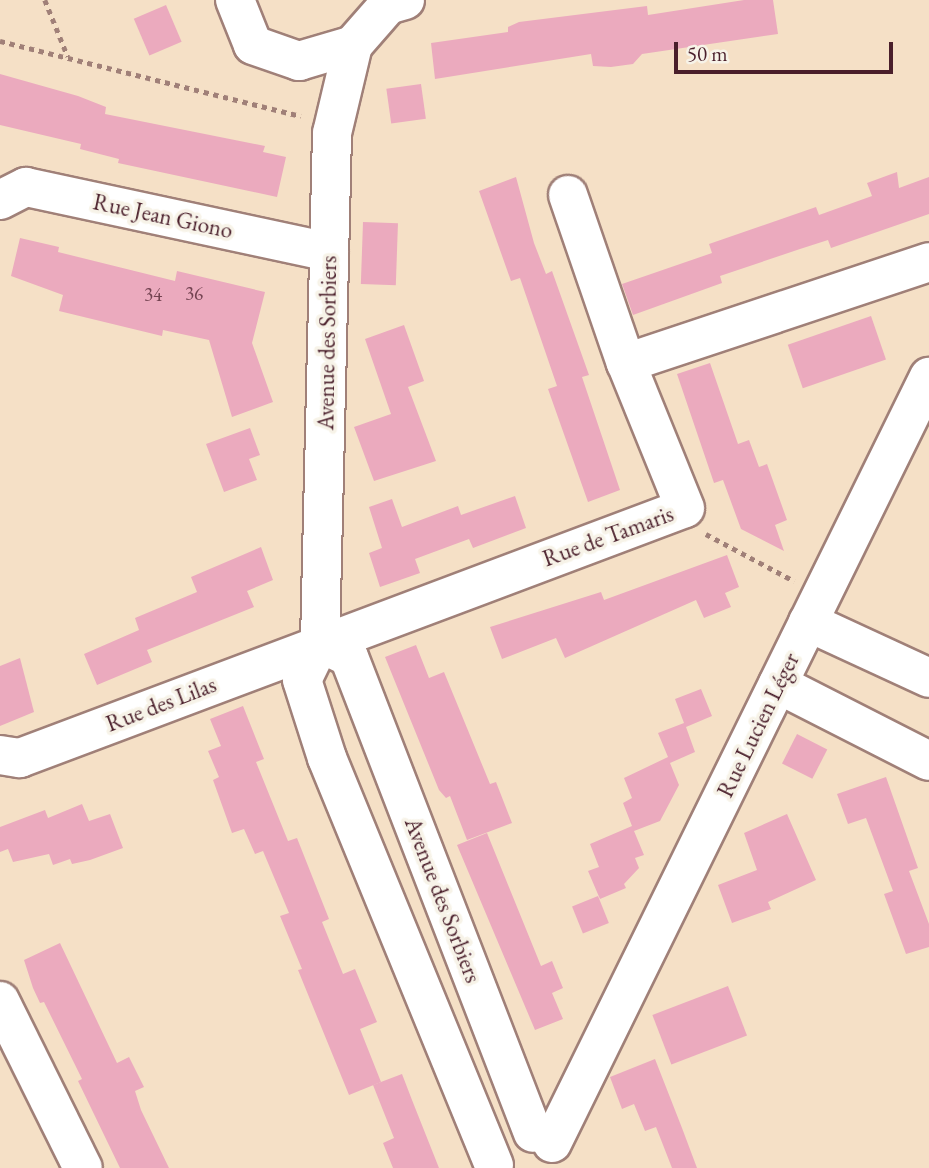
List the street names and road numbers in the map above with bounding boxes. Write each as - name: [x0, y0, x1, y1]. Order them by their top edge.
- street label: Rue Jean Giono: [91, 188, 235, 244]
- street label: Avenue des Sorbiers: [312, 255, 342, 431]
- street label: Rue de Tamaris: [539, 500, 677, 572]
- street label: Rue Lucien Léger: [711, 648, 805, 802]
- street label: Rue des Lilas: [102, 670, 220, 738]
- street label: Avenue des Sorbiers: [399, 814, 487, 986]

